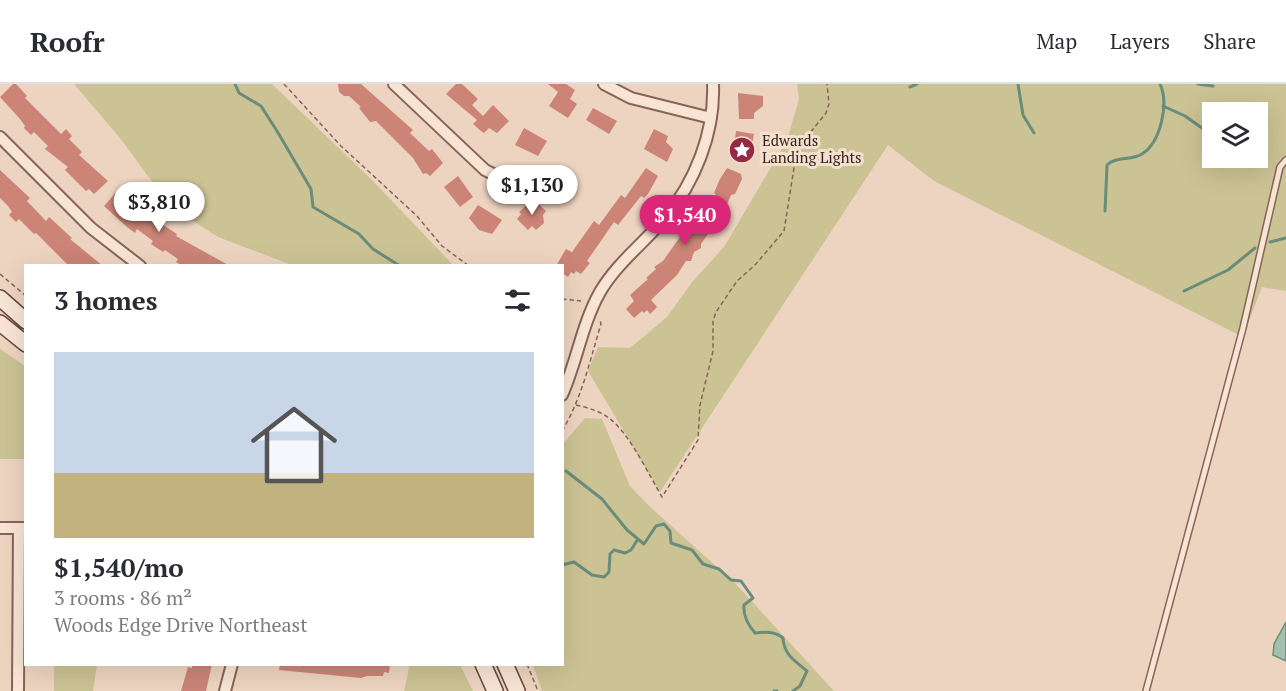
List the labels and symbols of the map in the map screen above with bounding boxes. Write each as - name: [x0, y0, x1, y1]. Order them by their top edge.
- place label: Edwards Landing Lights: [762, 130, 862, 167]
- place icon: Edwards Landing Lights: [727, 135, 757, 165]
- pin: $1,130: [483, 165, 581, 216]
- pin: $3,810: [110, 182, 208, 233]
- pin: $1,540: [636, 195, 734, 246]

